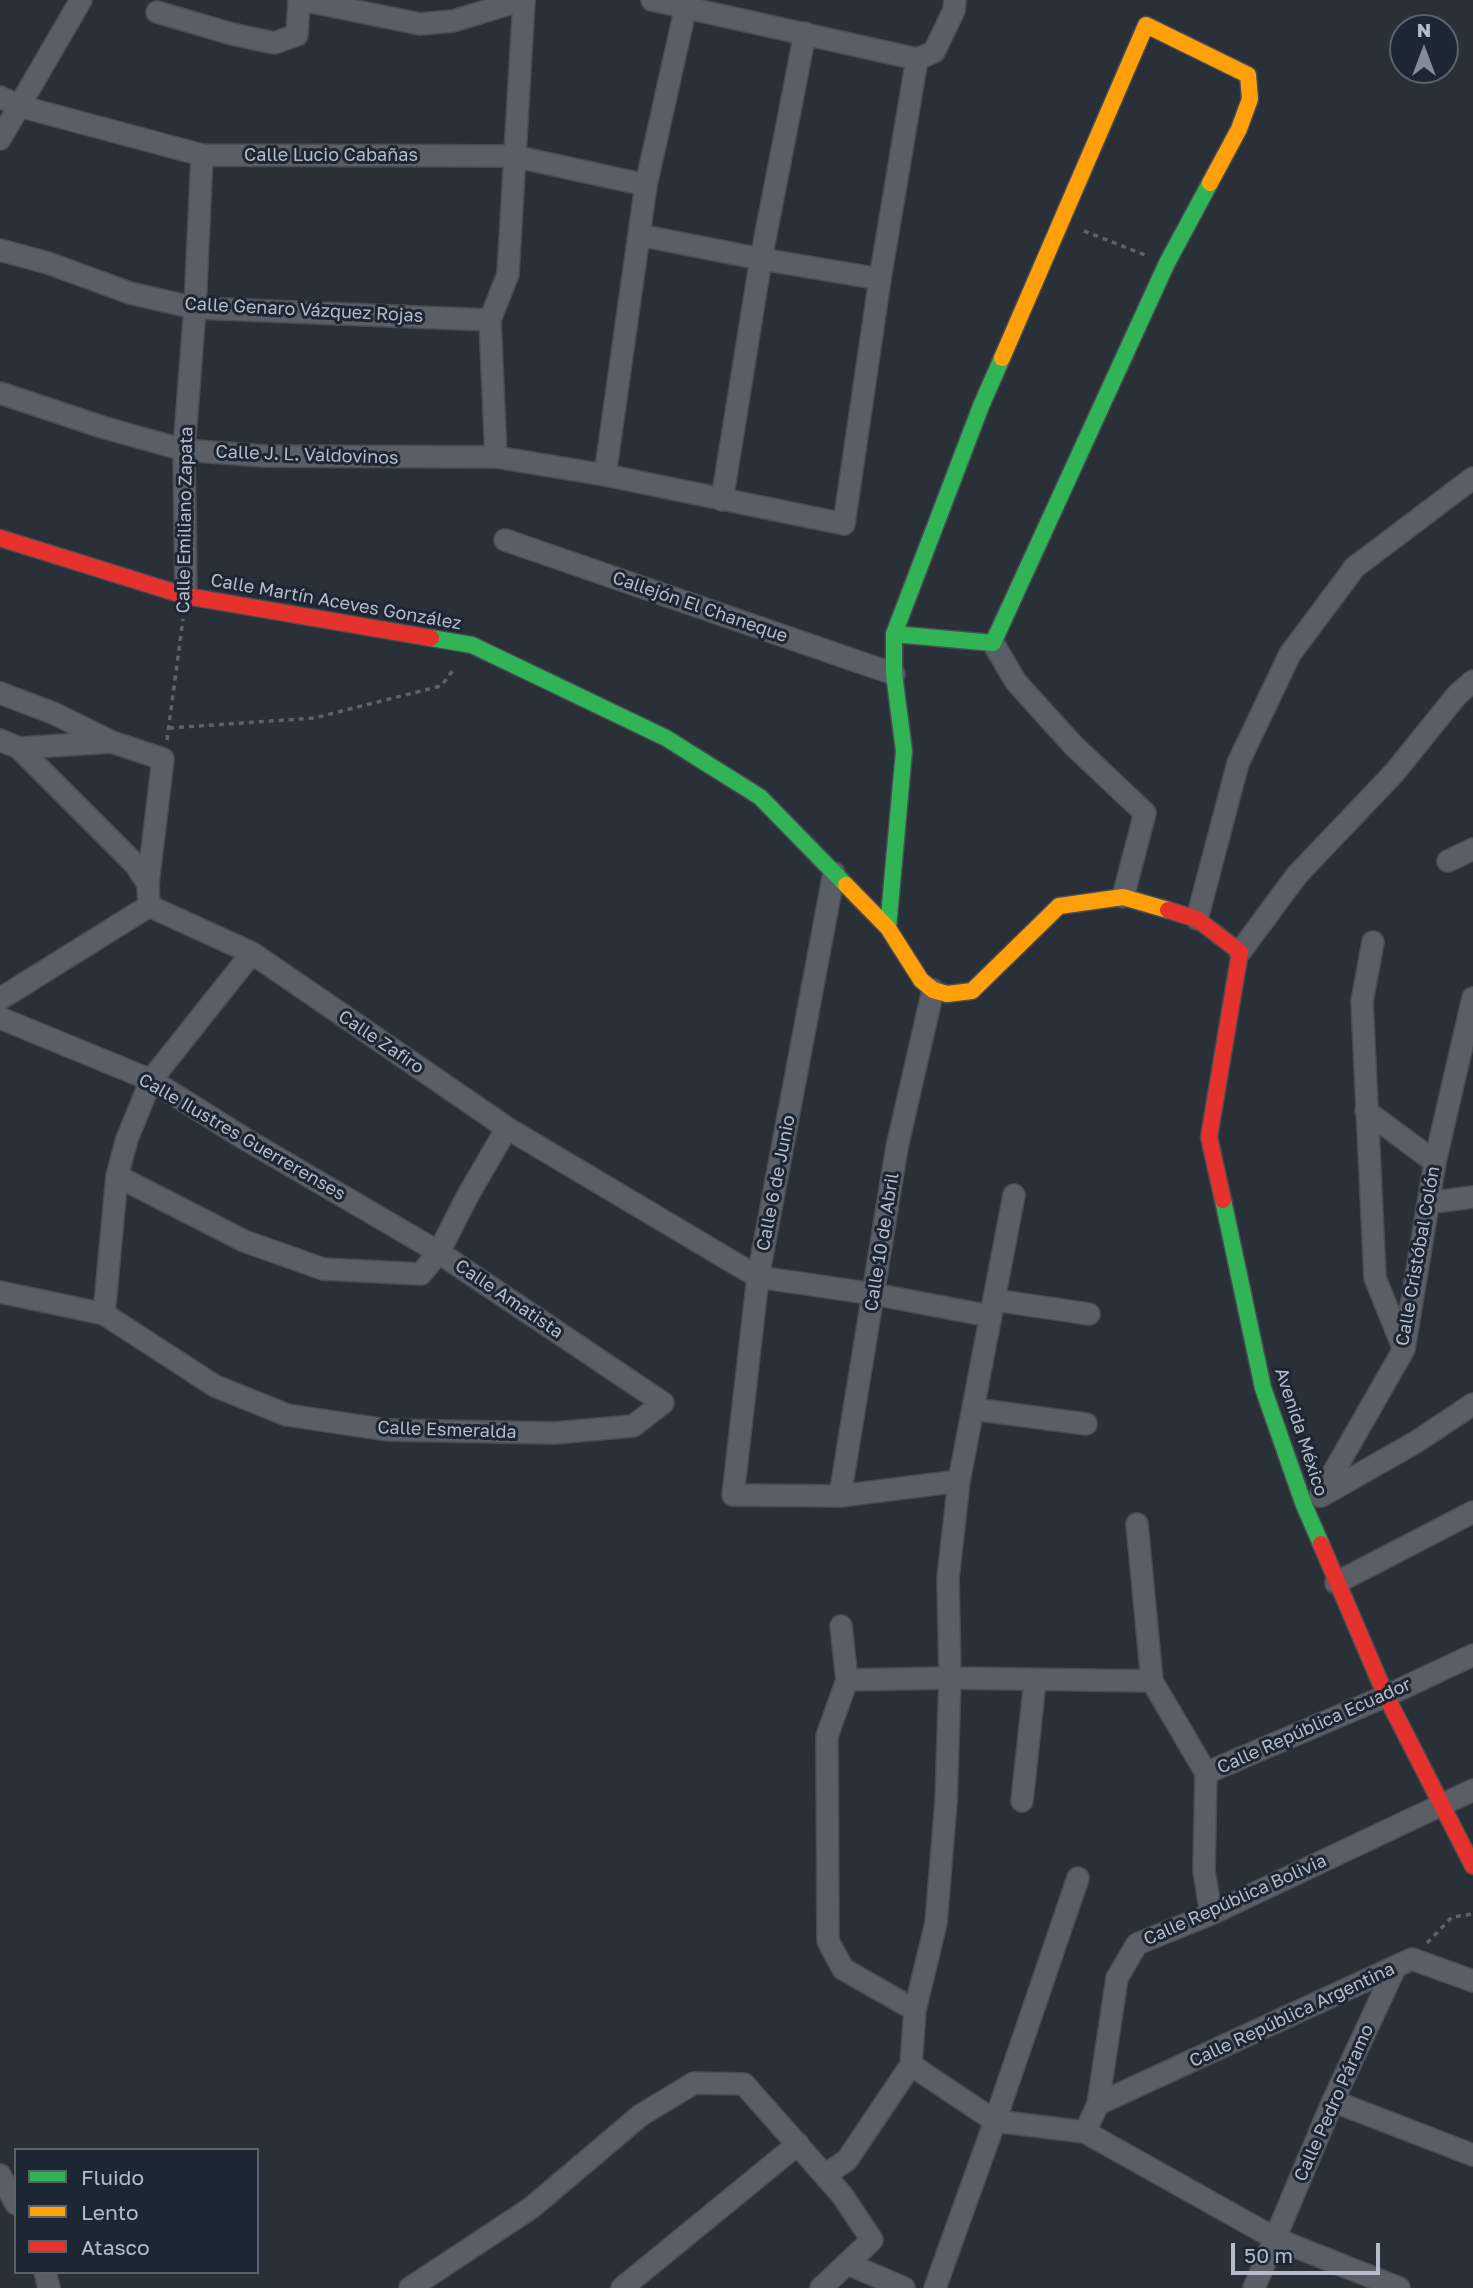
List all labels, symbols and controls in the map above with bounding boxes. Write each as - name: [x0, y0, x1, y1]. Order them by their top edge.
- north arrow: [1389, 14, 1459, 84]
- text: N: [1417, 18, 1431, 41]
- street label: Calle Lucio Cabañas: [244, 144, 418, 166]
- street label: Calle Genaro Vázquez Rojas: [184, 293, 424, 327]
- street label: Calle Emiliano Zapata: [173, 426, 197, 614]
- street label: Calle J. L. Valdovinos: [215, 441, 399, 469]
- street label: Callejón El Chaneque: [609, 567, 791, 647]
- street label: Calle Martín Aceves González: [209, 569, 463, 635]
- street label: Calle Zafiro: [334, 1005, 428, 1079]
- street label: Calle Ilustres Guerrerenses: [135, 1069, 349, 1205]
- street label: Calle 6 de Junio: [752, 1113, 800, 1253]
- street label: Calle Cristóbal Colón: [1392, 1164, 1444, 1348]
- street label: Calle 10 de Abril: [860, 1171, 904, 1313]
- street label: Calle Amatista: [451, 1255, 567, 1343]
- street label: Avenida México: [1270, 1365, 1332, 1499]
- street label: Calle Esmeralda: [377, 1417, 517, 1443]
- street label: Calle República Ecuador: [1214, 1673, 1414, 1779]
- street label: Calle República Bolivia: [1140, 1850, 1330, 1950]
- street label: Calle República Argentina: [1186, 1958, 1398, 2072]
- street label: Calle Pedro Páramo: [1290, 2021, 1378, 2185]
- legend: [14, 2148, 259, 2274]
- text: Fluido: [81, 2164, 144, 2190]
- text: Lento: [81, 2199, 139, 2225]
- scale bar: [1235, 2228, 1384, 2272]
- text: Atasco: [81, 2234, 150, 2260]
- text: 50 m: [1244, 2242, 1293, 2268]

